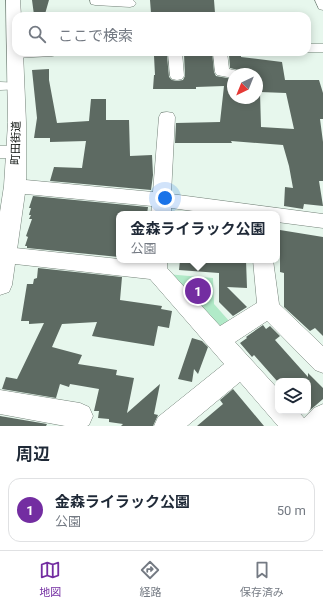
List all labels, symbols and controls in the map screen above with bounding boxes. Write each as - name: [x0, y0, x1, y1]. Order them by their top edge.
- search box: [12, 12, 311, 56]
- icon: search: [26, 23, 48, 45]
- text: ここで検索: [58, 27, 133, 45]
- north arrow: [227, 68, 263, 104]
- street label: 町田街道: [9, 121, 23, 165]
- your location: [155, 188, 175, 208]
- popup: [116, 211, 280, 263]
- text: 金森ライラック公園: [130, 220, 266, 238]
- text: 公園: [130, 241, 157, 256]
- pin: 1: [185, 276, 211, 306]
- map controls: [275, 378, 311, 414]
- button: layers: [275, 378, 311, 414]
- text: 周辺: [16, 444, 50, 464]
- text: 金森ライラック公園: [55, 493, 190, 511]
- text: 1: [26, 503, 34, 518]
- text: 50 m: [277, 503, 306, 518]
- text: 公園: [55, 514, 81, 529]
- tab: 地図: [39, 559, 61, 599]
- tab: 経路: [139, 559, 161, 599]
- tab: 保存済み: [240, 559, 284, 599]

